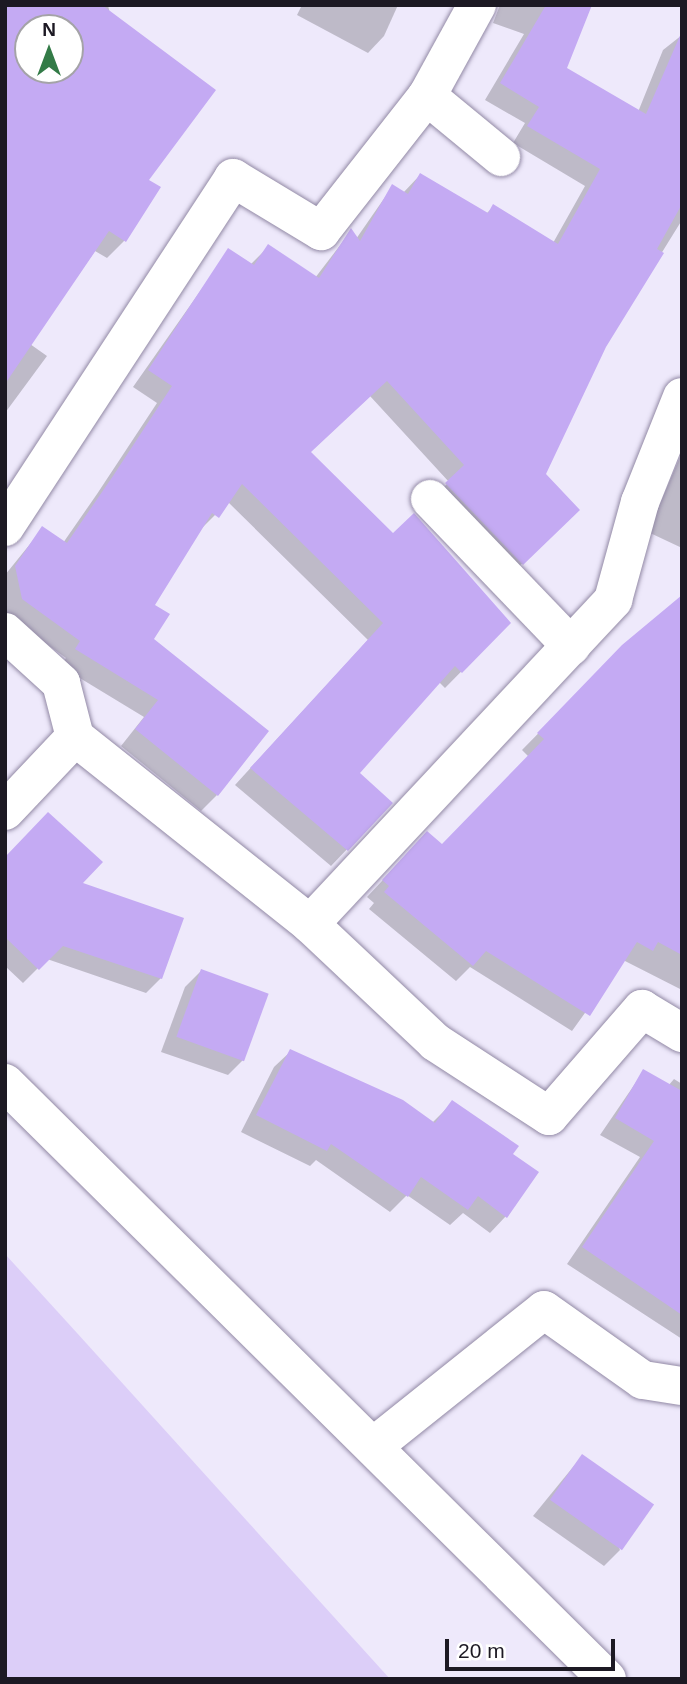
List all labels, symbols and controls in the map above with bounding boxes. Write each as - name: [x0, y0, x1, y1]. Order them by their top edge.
- north arrow: [14, 14, 84, 84]
- text: N: [42, 19, 56, 40]
- scale bar: [449, 1624, 619, 1668]
- text: 20 m: [458, 1639, 505, 1662]

